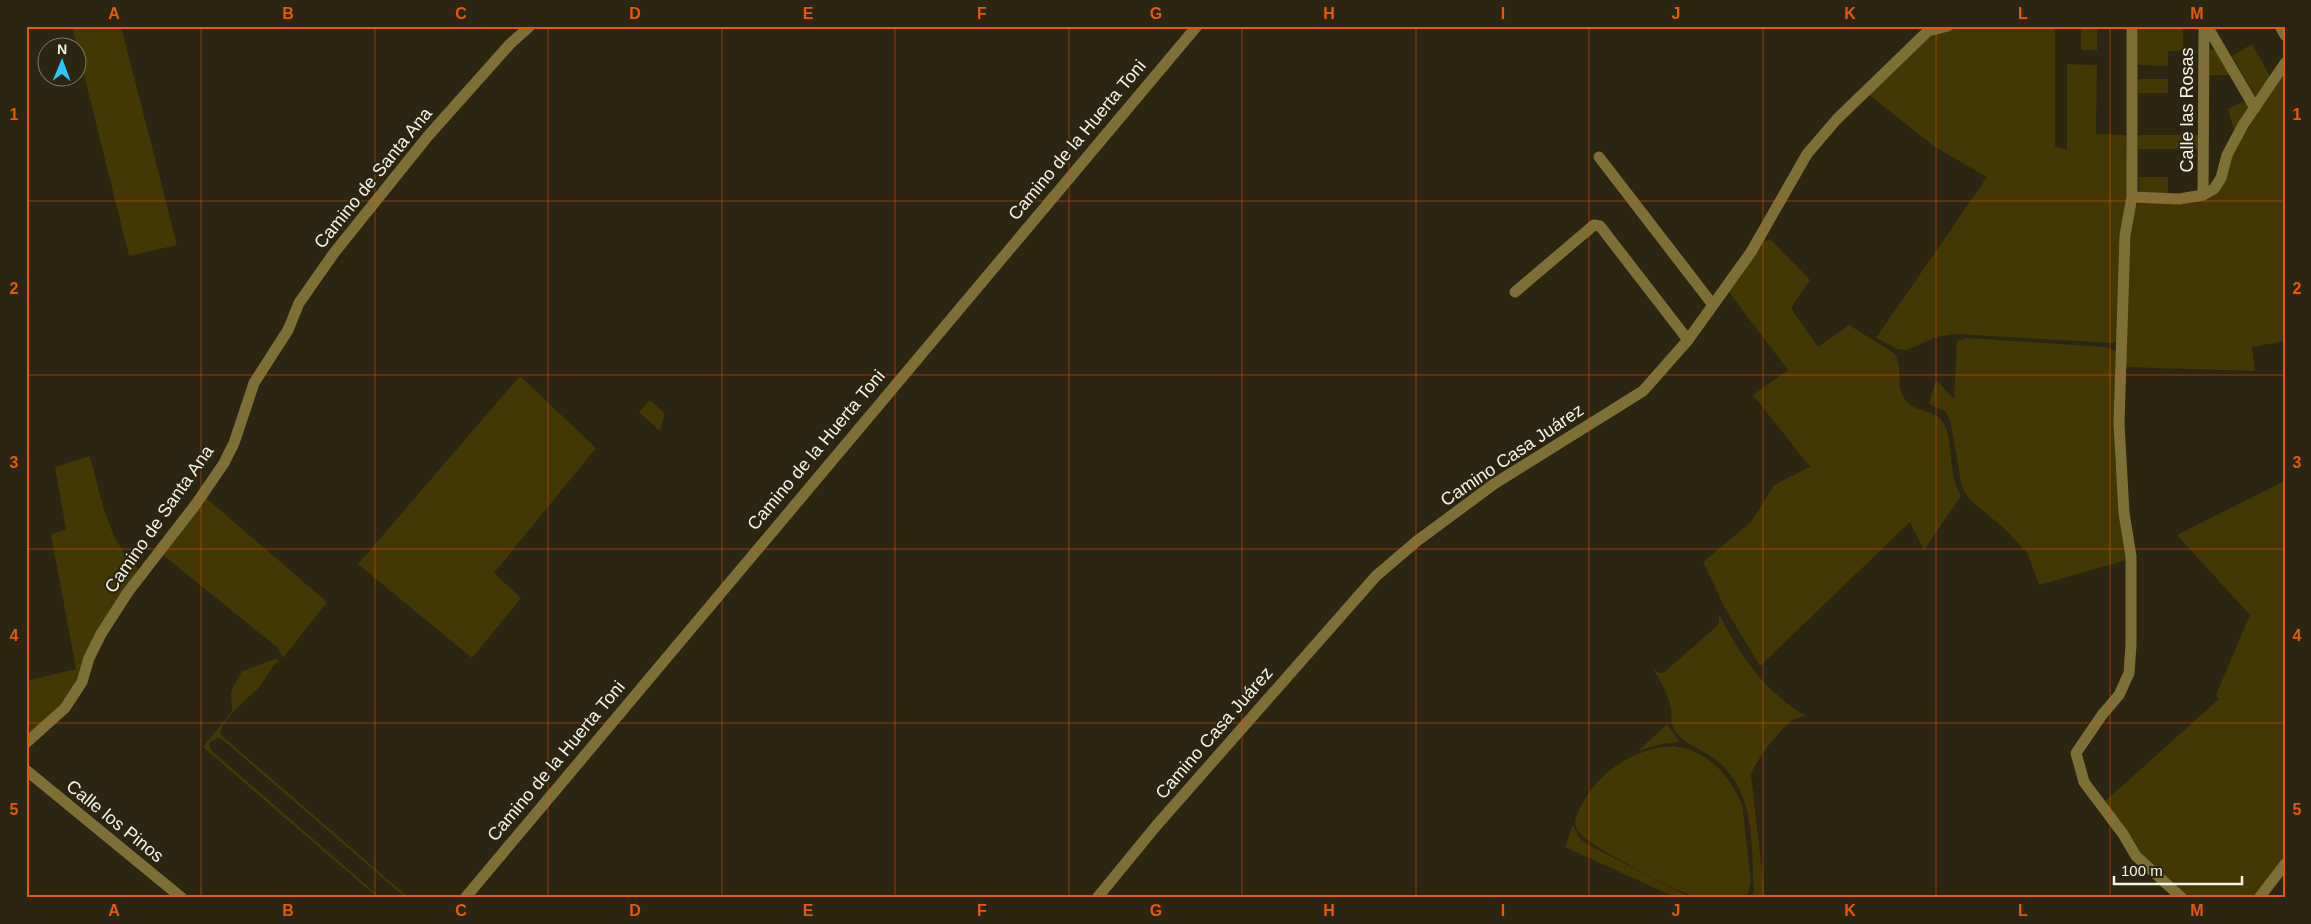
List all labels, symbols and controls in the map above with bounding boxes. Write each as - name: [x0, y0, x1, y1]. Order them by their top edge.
- text: A: [108, 5, 120, 22]
- text: B: [282, 5, 294, 22]
- text: C: [455, 5, 467, 22]
- text: D: [629, 5, 641, 22]
- text: E: [803, 5, 814, 22]
- text: F: [977, 5, 987, 22]
- text: G: [1150, 5, 1162, 22]
- text: H: [1323, 5, 1335, 22]
- text: I: [1501, 5, 1505, 22]
- text: J: [1672, 5, 1680, 22]
- text: K: [1844, 5, 1856, 22]
- text: L: [2018, 5, 2028, 22]
- text: M: [2190, 5, 2204, 22]
- north arrow: [38, 38, 88, 88]
- text: N: [57, 41, 67, 57]
- street label: Calle las Rosas: [2177, 47, 2197, 173]
- street label: Camino de la Huerta Toni: [1004, 56, 1150, 224]
- street label: Camino de Santa Ana: [310, 103, 436, 252]
- text: 1: [10, 106, 19, 123]
- text: 1: [2293, 106, 2302, 123]
- text: 2: [10, 280, 19, 297]
- text: 2: [2293, 280, 2302, 297]
- street label: Camino de la Huerta Toni: [743, 366, 889, 534]
- street label: Camino Casa Juárez: [1437, 400, 1587, 510]
- street label: Camino de Santa Ana: [101, 441, 218, 596]
- text: 3: [10, 454, 19, 471]
- text: 3: [2293, 454, 2302, 471]
- text: 4: [10, 627, 19, 644]
- text: 4: [2293, 627, 2302, 644]
- street label: Camino Casa Juárez: [1151, 663, 1277, 803]
- street label: Camino de la Huerta Toni: [483, 677, 629, 845]
- street label: Calle los Pinos: [62, 776, 168, 866]
- text: 5: [10, 801, 19, 818]
- text: 5: [2293, 801, 2302, 818]
- scale bar: [2114, 854, 2241, 886]
- text: 100 m: [2121, 862, 2163, 879]
- text: A: [108, 902, 120, 919]
- text: B: [282, 902, 294, 919]
- text: C: [455, 902, 467, 919]
- text: D: [629, 902, 641, 919]
- text: E: [803, 902, 814, 919]
- text: F: [977, 902, 987, 919]
- text: G: [1150, 902, 1162, 919]
- text: H: [1323, 902, 1335, 919]
- text: I: [1501, 902, 1505, 919]
- text: J: [1672, 902, 1680, 919]
- text: K: [1844, 902, 1856, 919]
- text: L: [2018, 902, 2028, 919]
- text: M: [2190, 902, 2204, 919]

